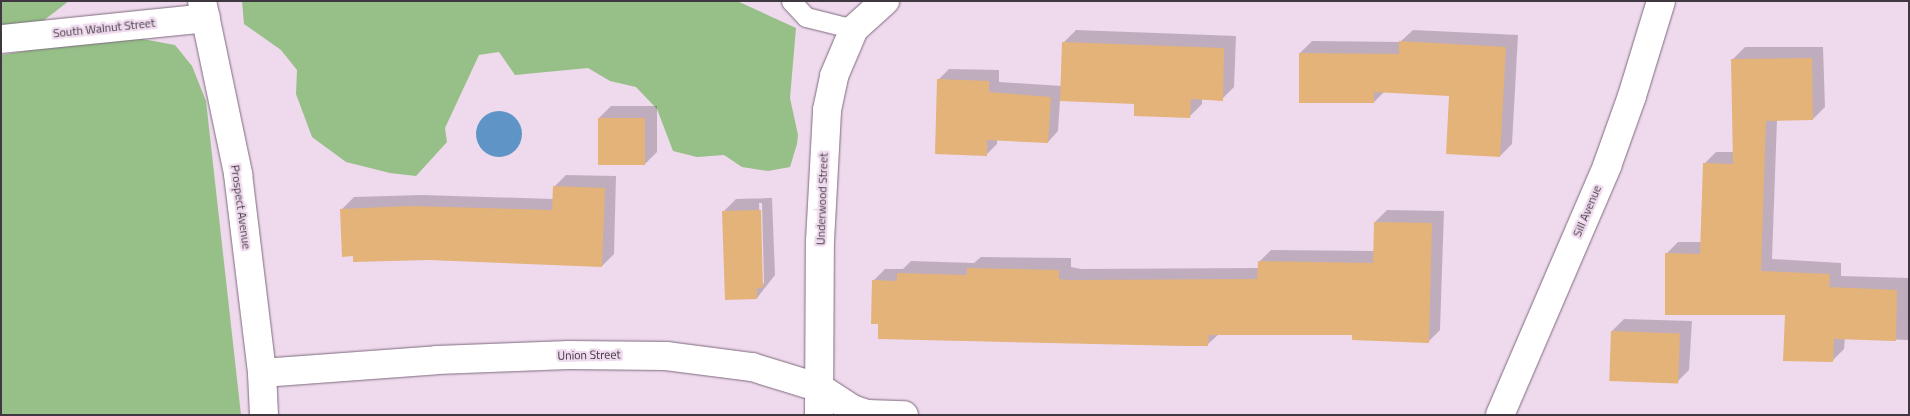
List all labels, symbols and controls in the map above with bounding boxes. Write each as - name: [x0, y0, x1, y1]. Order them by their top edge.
- street label: South Walnut Street: [52, 15, 156, 41]
- street label: Underwood Street: [813, 153, 831, 245]
- street label: Prospect Avenue: [228, 164, 254, 250]
- street label: Sill Avenue: [1570, 183, 1604, 239]
- street label: Union Street: [557, 347, 621, 363]

